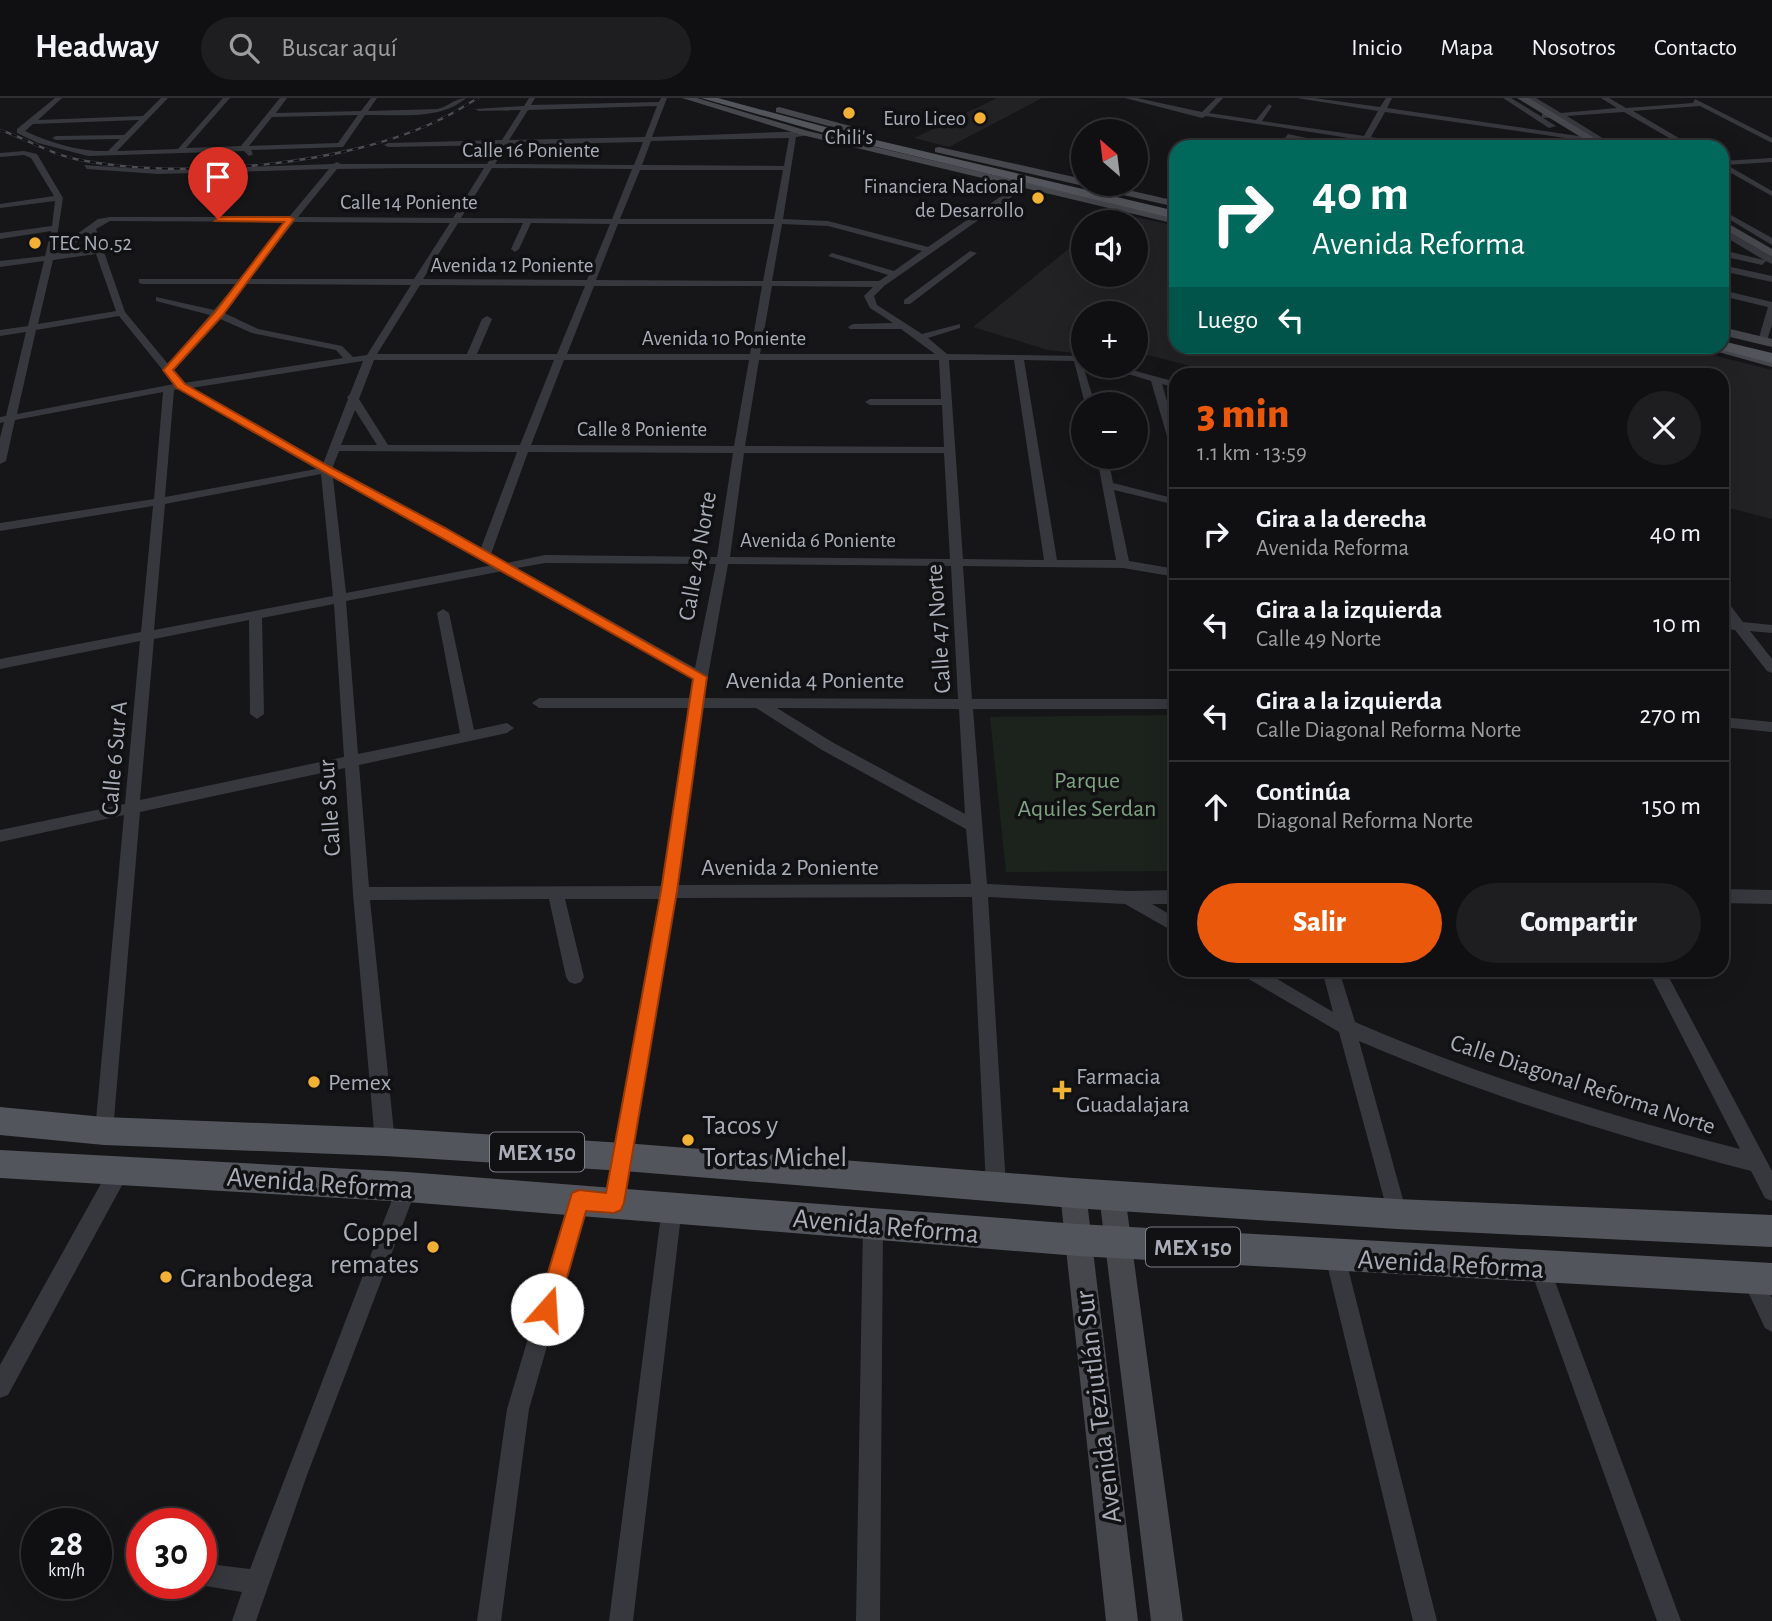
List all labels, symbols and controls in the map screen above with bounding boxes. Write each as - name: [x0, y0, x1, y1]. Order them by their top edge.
- search box: [201, 17, 691, 80]
- icon: search: [225, 29, 263, 67]
- text: Headway: [35, 31, 159, 64]
- text: Buscar aquí: [281, 35, 397, 61]
- text: Inicio: [1351, 36, 1402, 60]
- text: Mapa: [1440, 36, 1494, 60]
- text: Nosotros: [1532, 36, 1616, 60]
- text: Contacto: [1654, 36, 1737, 60]
- marker: Chili's: [841, 105, 857, 121]
- place label: Euro Liceo: [883, 108, 966, 129]
- marker: Euro Liceo: [972, 110, 988, 126]
- north arrow: [1071, 119, 1148, 196]
- map controls: [1071, 119, 1148, 469]
- place label: Chili's: [825, 127, 873, 148]
- street label: Calle 16 Poniente: [462, 140, 600, 161]
- pin: [188, 147, 248, 219]
- icon: arrive: [199, 158, 237, 196]
- icon: right: [1197, 168, 1288, 259]
- text: 40 m: [1312, 170, 1409, 219]
- place label: Financiera Nacional de Desarrollo: [863, 176, 1024, 221]
- marker: Financiera Nacional de Desarrollo: [1030, 190, 1046, 206]
- street label: Calle 14 Poniente: [340, 192, 478, 213]
- button: sound: [1071, 210, 1148, 287]
- text: Avenida Reforma: [1312, 228, 1525, 260]
- place label: TEC N0.52: [49, 233, 132, 254]
- marker: TEC N0.52: [27, 235, 43, 251]
- street label: Avenida 12 Poniente: [431, 255, 593, 276]
- button: +: [1071, 301, 1148, 378]
- icon: left: [1272, 301, 1310, 339]
- text: Luego: [1197, 307, 1258, 333]
- street label: Avenida 10 Poniente: [642, 328, 806, 349]
- button: close: [1627, 391, 1701, 465]
- button: −: [1071, 392, 1148, 469]
- text: 3 min: [1197, 393, 1289, 435]
- street label: Calle 8 Poniente: [577, 419, 707, 440]
- text: 1.1 km · 13:59: [1197, 442, 1307, 465]
- street label: Calle 49 Norte: [675, 490, 721, 623]
- text: Gira a la derecha: [1256, 506, 1427, 532]
- icon: right: [1197, 515, 1235, 553]
- text: 40 m: [1650, 520, 1701, 546]
- street label: Avenida 6 Poniente: [740, 530, 896, 551]
- text: Avenida Reforma: [1256, 537, 1409, 560]
- street label: Calle 47 Norte: [923, 563, 955, 694]
- text: Gira a la izquierda: [1256, 597, 1442, 623]
- icon: left: [1197, 606, 1235, 644]
- text: 10 m: [1653, 611, 1701, 637]
- text: Calle 49 Norte: [1256, 628, 1381, 651]
- street label: Avenida 4 Poniente: [726, 669, 904, 693]
- text: Gira a la izquierda: [1256, 688, 1442, 714]
- icon: left: [1197, 697, 1235, 735]
- street label: Calle 6 Sur A: [98, 700, 132, 816]
- text: 270 m: [1640, 702, 1701, 728]
- text: Calle Diagonal Reforma Norte: [1256, 719, 1521, 742]
- street label: Calle 8 Sur: [315, 759, 345, 857]
- park label: Parque Aquiles Serdan: [1018, 769, 1156, 821]
- text: Continúa: [1256, 779, 1351, 805]
- icon: ahead: [1197, 788, 1235, 826]
- text: 150 m: [1642, 793, 1701, 819]
- text: Diagonal Reforma Norte: [1256, 810, 1473, 833]
- street label: Avenida 2 Poniente: [701, 856, 879, 880]
- button: Salir: [1197, 883, 1442, 963]
- button: Compartir: [1456, 883, 1701, 963]
- street label: Calle Diagonal Reforma Norte: [1447, 1031, 1718, 1139]
- place label: Farmacia Guadalajara: [1076, 1065, 1190, 1117]
- place label: Pemex: [328, 1071, 392, 1095]
- marker: Pemex: [306, 1074, 322, 1090]
- marker: Farmacia Guadalajara: [1054, 1082, 1070, 1098]
- place label: Tacos y Tortas Michel: [702, 1112, 847, 1172]
- marker: Tacos y Tortas Michel: [680, 1132, 696, 1148]
- road number: MEX 150: [490, 1133, 584, 1172]
- street label: Avenida Reforma: [226, 1164, 414, 1204]
- street label: Avenida Reforma: [792, 1205, 980, 1249]
- place label: Coppel remates: [330, 1219, 419, 1279]
- road number: MEX 150: [1146, 1228, 1240, 1266]
- marker: Coppel remates: [425, 1239, 441, 1255]
- street label: Avenida Reforma: [1357, 1246, 1545, 1284]
- place label: Granbodega: [180, 1265, 314, 1293]
- marker: Granbodega: [158, 1269, 174, 1285]
- position arrow: [510, 1272, 584, 1346]
- street label: Avenida Teziutlán Sur: [1071, 1289, 1127, 1525]
- speed limit sign: 30: [126, 1508, 217, 1599]
- text: 28: [50, 1527, 83, 1562]
- text: km/h: [48, 1562, 85, 1580]

